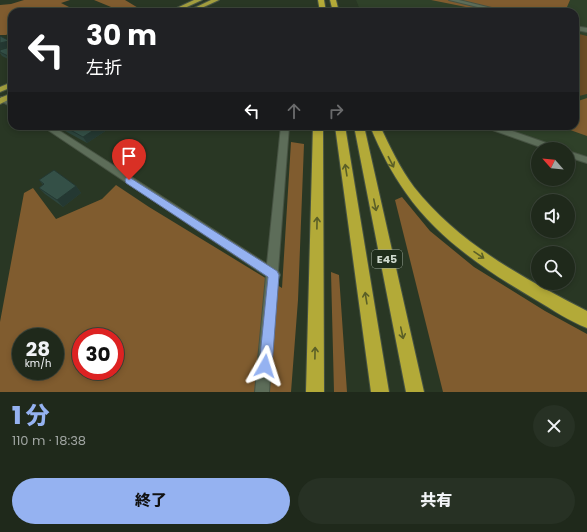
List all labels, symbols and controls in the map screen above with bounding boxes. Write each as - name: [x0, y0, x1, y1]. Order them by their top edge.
- text: 30 m: [86, 16, 157, 55]
- icon: left: [20, 24, 72, 76]
- text: 左折: [86, 55, 122, 80]
- icon: left: [241, 100, 263, 122]
- icon: ahead: [283, 100, 305, 122]
- icon: right: [325, 100, 347, 122]
- pin: [112, 139, 146, 180]
- north arrow: [531, 142, 575, 186]
- map controls: [531, 142, 575, 290]
- icon: arrive: [118, 145, 140, 167]
- one-way arrow: [388, 155, 395, 167]
- one-way arrow: [342, 163, 350, 176]
- button: sound: [531, 194, 575, 238]
- one-way arrow: [372, 198, 380, 211]
- one-way arrow: [313, 217, 320, 230]
- button: search: [531, 246, 575, 290]
- road number: E45: [372, 250, 402, 268]
- one-way arrow: [473, 251, 484, 259]
- one-way arrow: [362, 292, 370, 305]
- one-way arrow: [399, 326, 407, 339]
- speed limit sign: 30: [72, 328, 124, 380]
- text: 28: [26, 335, 50, 363]
- position arrow: [244, 345, 286, 387]
- one-way arrow: [311, 347, 319, 360]
- text: km/h: [25, 356, 51, 371]
- text: 1 分: [12, 399, 50, 432]
- button: close: [533, 405, 575, 447]
- text: 110 m · 18:38: [12, 431, 86, 450]
- button: 終了: [12, 478, 290, 524]
- button: 共有: [298, 478, 575, 524]

